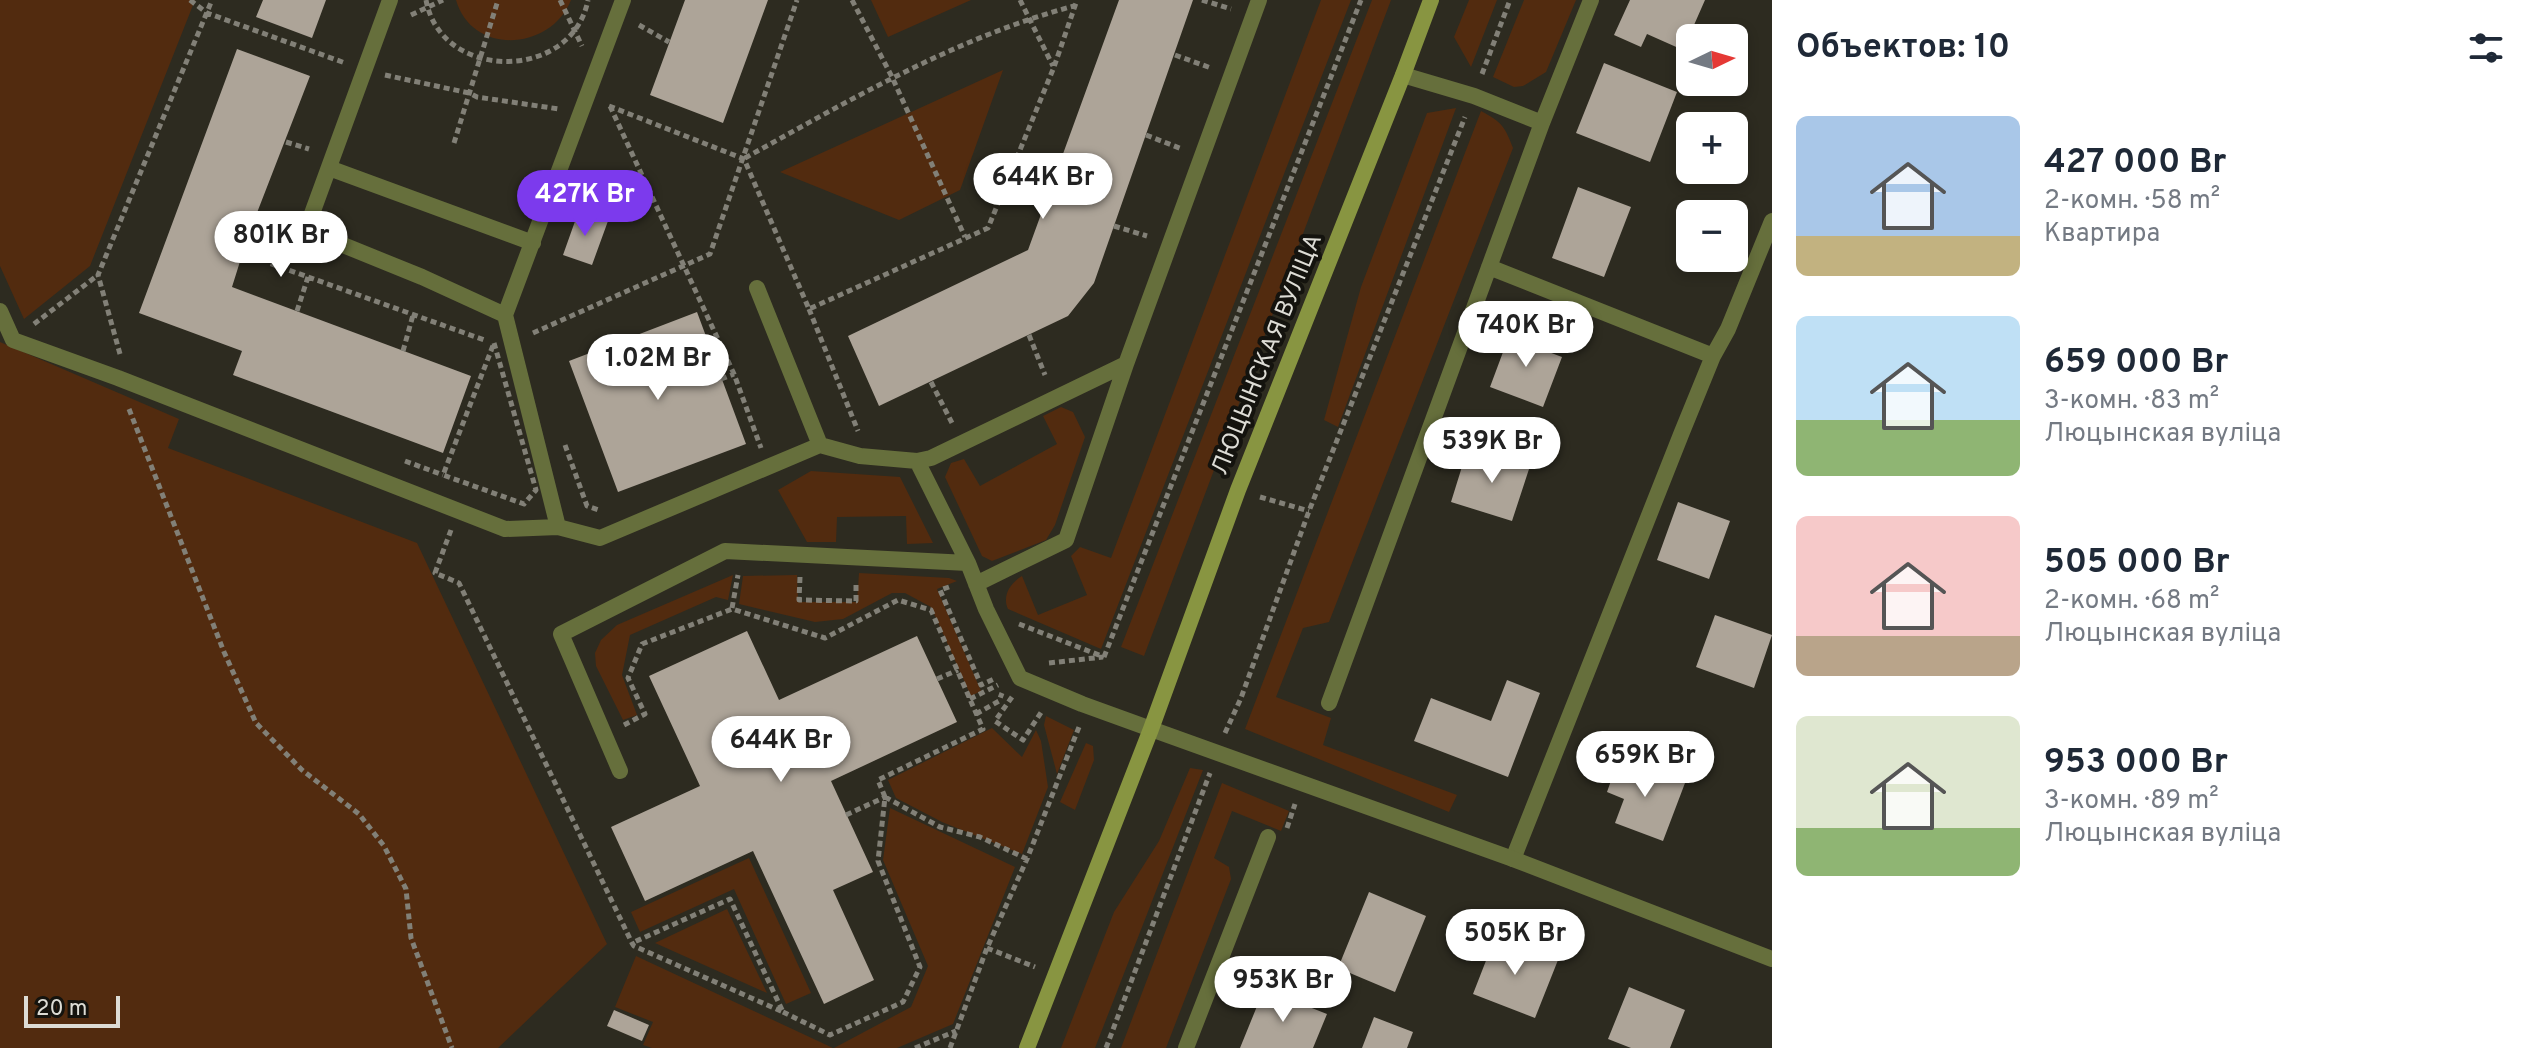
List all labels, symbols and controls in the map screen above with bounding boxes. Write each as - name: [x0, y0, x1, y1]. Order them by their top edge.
- north arrow: [1676, 24, 1748, 96]
- map controls: [1676, 24, 1748, 272]
- icon: filters: [2464, 26, 2508, 70]
- text: Объектов: 10: [1796, 27, 2010, 70]
- button: +: [1676, 112, 1748, 184]
- text: 427 000 Br: [2044, 142, 2227, 185]
- icon: home: [1860, 148, 1956, 244]
- pin: 644K Br: [969, 153, 1117, 221]
- text: 644K Br: [991, 162, 1095, 195]
- pin: 427K Br: [511, 170, 659, 238]
- text: 427K Br: [535, 179, 635, 212]
- text: 2-комн. · 58 m²: [2044, 185, 2220, 218]
- button: −: [1676, 200, 1748, 272]
- pin: 801K Br: [207, 211, 355, 279]
- text: Квартира: [2044, 218, 2160, 251]
- text: 801K Br: [232, 220, 330, 253]
- street label: ЛЮЦЫНСКАЯ ВУЛІЦА: [1206, 230, 1330, 480]
- pin: 740K Br: [1452, 301, 1600, 369]
- text: 740K Br: [1476, 310, 1576, 343]
- pin: 1.02M Br: [575, 334, 741, 402]
- text: 659 000 Br: [2044, 342, 2229, 385]
- text: 1.02M Br: [605, 343, 711, 376]
- icon: home: [1860, 348, 1956, 444]
- text: 3-комн. · 83 m²: [2044, 385, 2219, 418]
- pin: 539K Br: [1418, 417, 1566, 485]
- text: Люцынская вуліца: [2044, 418, 2281, 451]
- text: 539K Br: [1441, 426, 1543, 459]
- text: 505 000 Br: [2044, 542, 2230, 585]
- icon: home: [1860, 548, 1956, 644]
- text: 2-комн. · 68 m²: [2044, 585, 2220, 618]
- text: Люцынская вуліца: [2044, 618, 2281, 651]
- pin: 644K Br: [707, 716, 855, 784]
- text: 644K Br: [729, 725, 833, 758]
- pin: 659K Br: [1571, 731, 1719, 799]
- text: 659K Br: [1594, 740, 1696, 773]
- text: 953 000 Br: [2044, 742, 2228, 785]
- icon: home: [1860, 748, 1956, 844]
- text: 3-комн. · 89 m²: [2044, 785, 2219, 818]
- text: Люцынская вуліца: [2044, 818, 2281, 851]
- pin: 505K Br: [1441, 909, 1589, 977]
- text: 505K Br: [1464, 918, 1566, 951]
- pin: 953K Br: [1209, 956, 1357, 1024]
- text: 953K Br: [1232, 965, 1334, 998]
- scale bar: [24, 992, 120, 1028]
- text: 20 m: [36, 996, 87, 1023]

